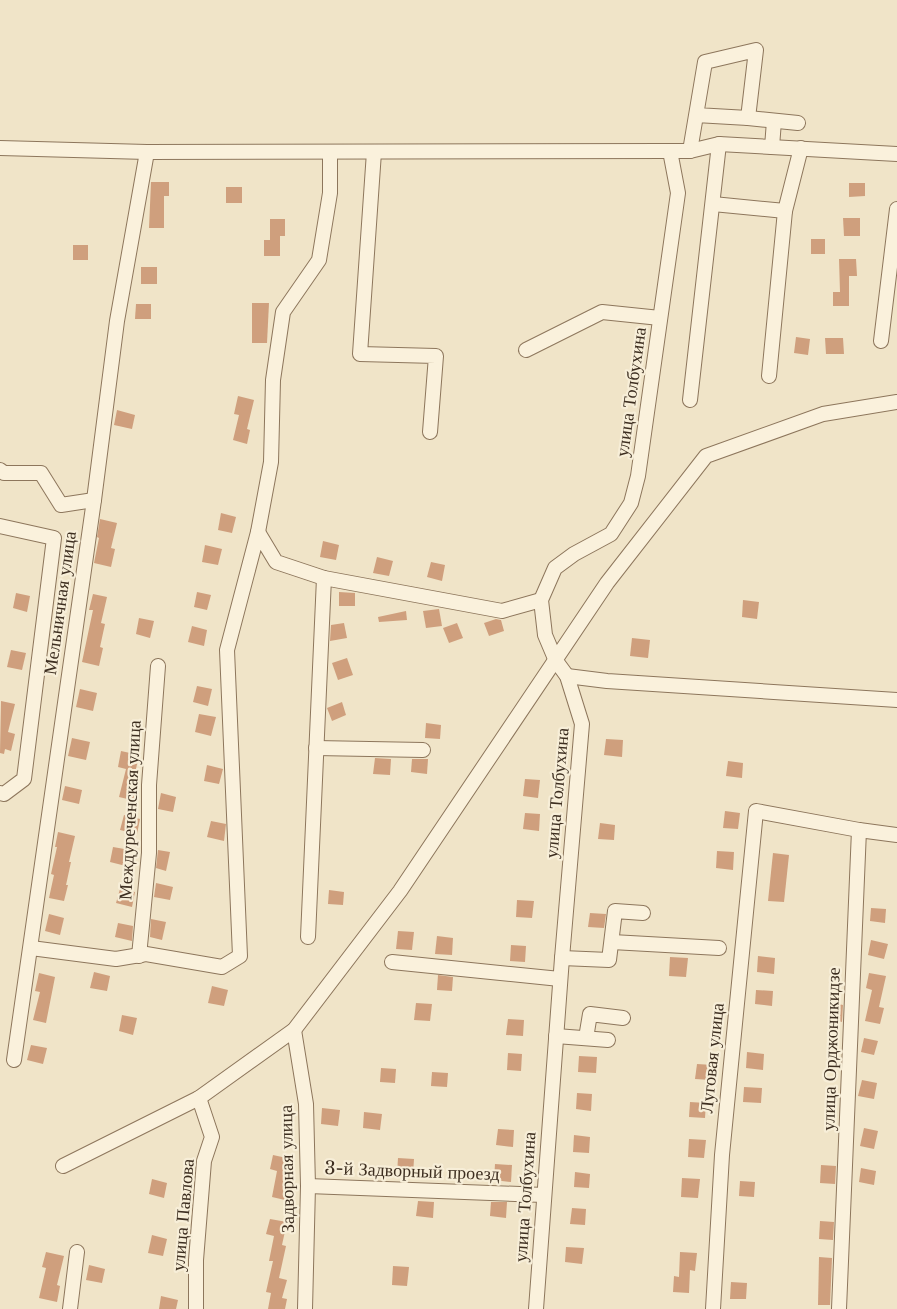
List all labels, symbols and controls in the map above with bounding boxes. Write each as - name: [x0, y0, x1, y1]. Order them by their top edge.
- street label: улица Толбухина: [611, 326, 651, 458]
- street label: Мельничная улица: [39, 530, 81, 676]
- street label: Междуреченская улица: [114, 720, 146, 900]
- street label: улица Толбухина: [540, 727, 574, 859]
- street label: улица Орджоникидзе: [817, 967, 845, 1131]
- street label: Луговая улица: [695, 1002, 729, 1114]
- street label: Задворная улица: [275, 1105, 299, 1233]
- street label: улица Толбухина: [509, 1131, 541, 1263]
- street label: 3-й Задворный проезд: [324, 1157, 500, 1185]
- street label: улица Павлова: [167, 1158, 199, 1272]

